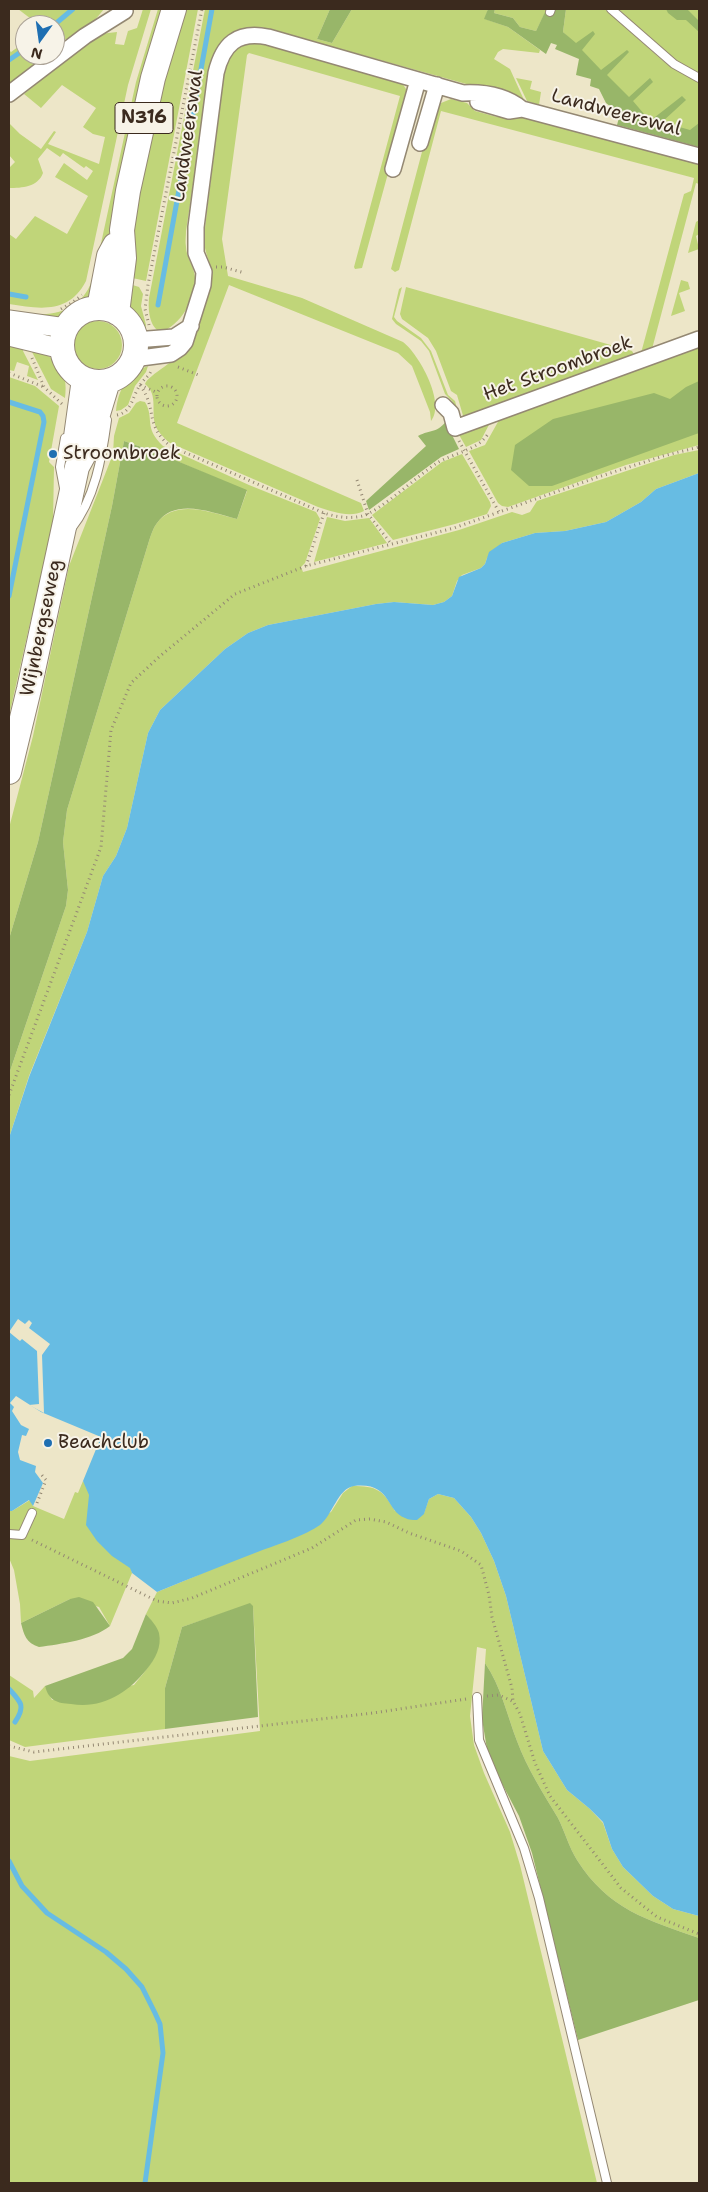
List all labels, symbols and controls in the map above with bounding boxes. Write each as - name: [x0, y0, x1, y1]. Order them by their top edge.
- north arrow: [15, 15, 65, 65]
- text: N: [29, 44, 44, 64]
- street label: Landweerswal: [167, 68, 209, 204]
- street label: Landweerswal: [548, 85, 684, 141]
- road number: N316: [115, 102, 173, 134]
- street label: Het Stroombroek: [480, 331, 636, 407]
- place label: Stroombroek: [63, 443, 181, 465]
- marker: Stroombroek: [47, 448, 59, 460]
- street label: Wijnbergseweg: [16, 557, 68, 699]
- place label: Beachclub: [58, 1432, 149, 1454]
- marker: Beachclub: [42, 1437, 54, 1449]

